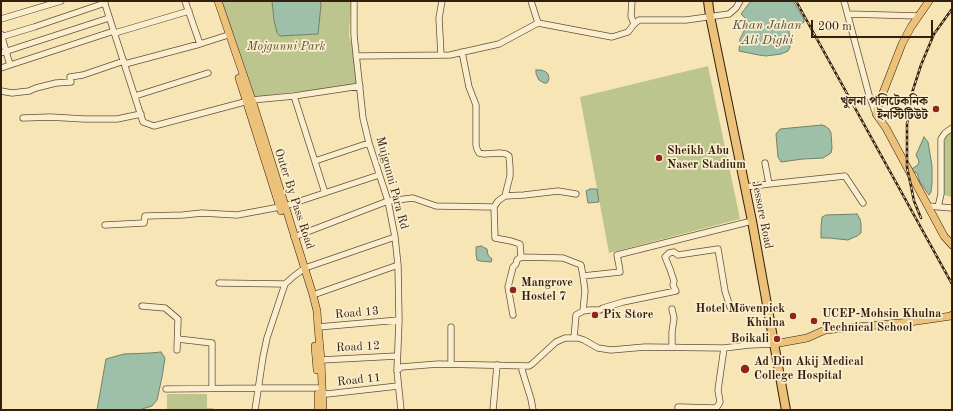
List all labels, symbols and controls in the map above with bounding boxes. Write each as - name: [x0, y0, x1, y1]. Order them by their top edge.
- scale bar: [813, 12, 935, 38]
- water label: Khan Jahan Ali Dighi: [732, 18, 802, 49]
- text: 200 m: [818, 21, 852, 33]
- park label: Mojgunni Park: [247, 40, 325, 54]
- place label: খুলনা পলিটেকনিক ইনস্টিটিউট: [840, 95, 928, 123]
- marker: খুলনা পলিটেকনিক ইনস্টিটিউট: [931, 104, 941, 114]
- street label: Mujgunni Para Rd: [373, 135, 411, 231]
- place label: Sheikh Abu Naser Stadium: [667, 144, 746, 172]
- street label: Outer By Pass Road: [271, 147, 317, 251]
- marker: Sheikh Abu Naser Stadium: [654, 153, 664, 163]
- street label: Jessore Road: [748, 180, 776, 250]
- place label: Mangrove Hostel 7: [521, 276, 573, 304]
- marker: Mangrove Hostel 7: [508, 285, 518, 295]
- place label: Hotel Mövenpick Khulna: [696, 302, 785, 330]
- street label: Road 13: [334, 304, 380, 322]
- place label: UCEP-Mohsin Khulna Technical School: [822, 307, 941, 335]
- place label: Pix Store: [603, 308, 653, 322]
- marker: Pix Store: [590, 310, 600, 320]
- marker: Hotel Mövenpick Khulna: [788, 311, 798, 321]
- marker: UCEP-Mohsin Khulna Technical School: [809, 316, 819, 326]
- place label: Boikali: [731, 332, 769, 346]
- marker: Boikali: [772, 334, 782, 344]
- street label: Road 12: [336, 339, 380, 355]
- place label: Ad Din Akij Medical College Hospital: [754, 355, 864, 383]
- marker: Ad Din Akij Medical College Hospital: [739, 363, 751, 375]
- street label: Road 11: [336, 371, 382, 389]

